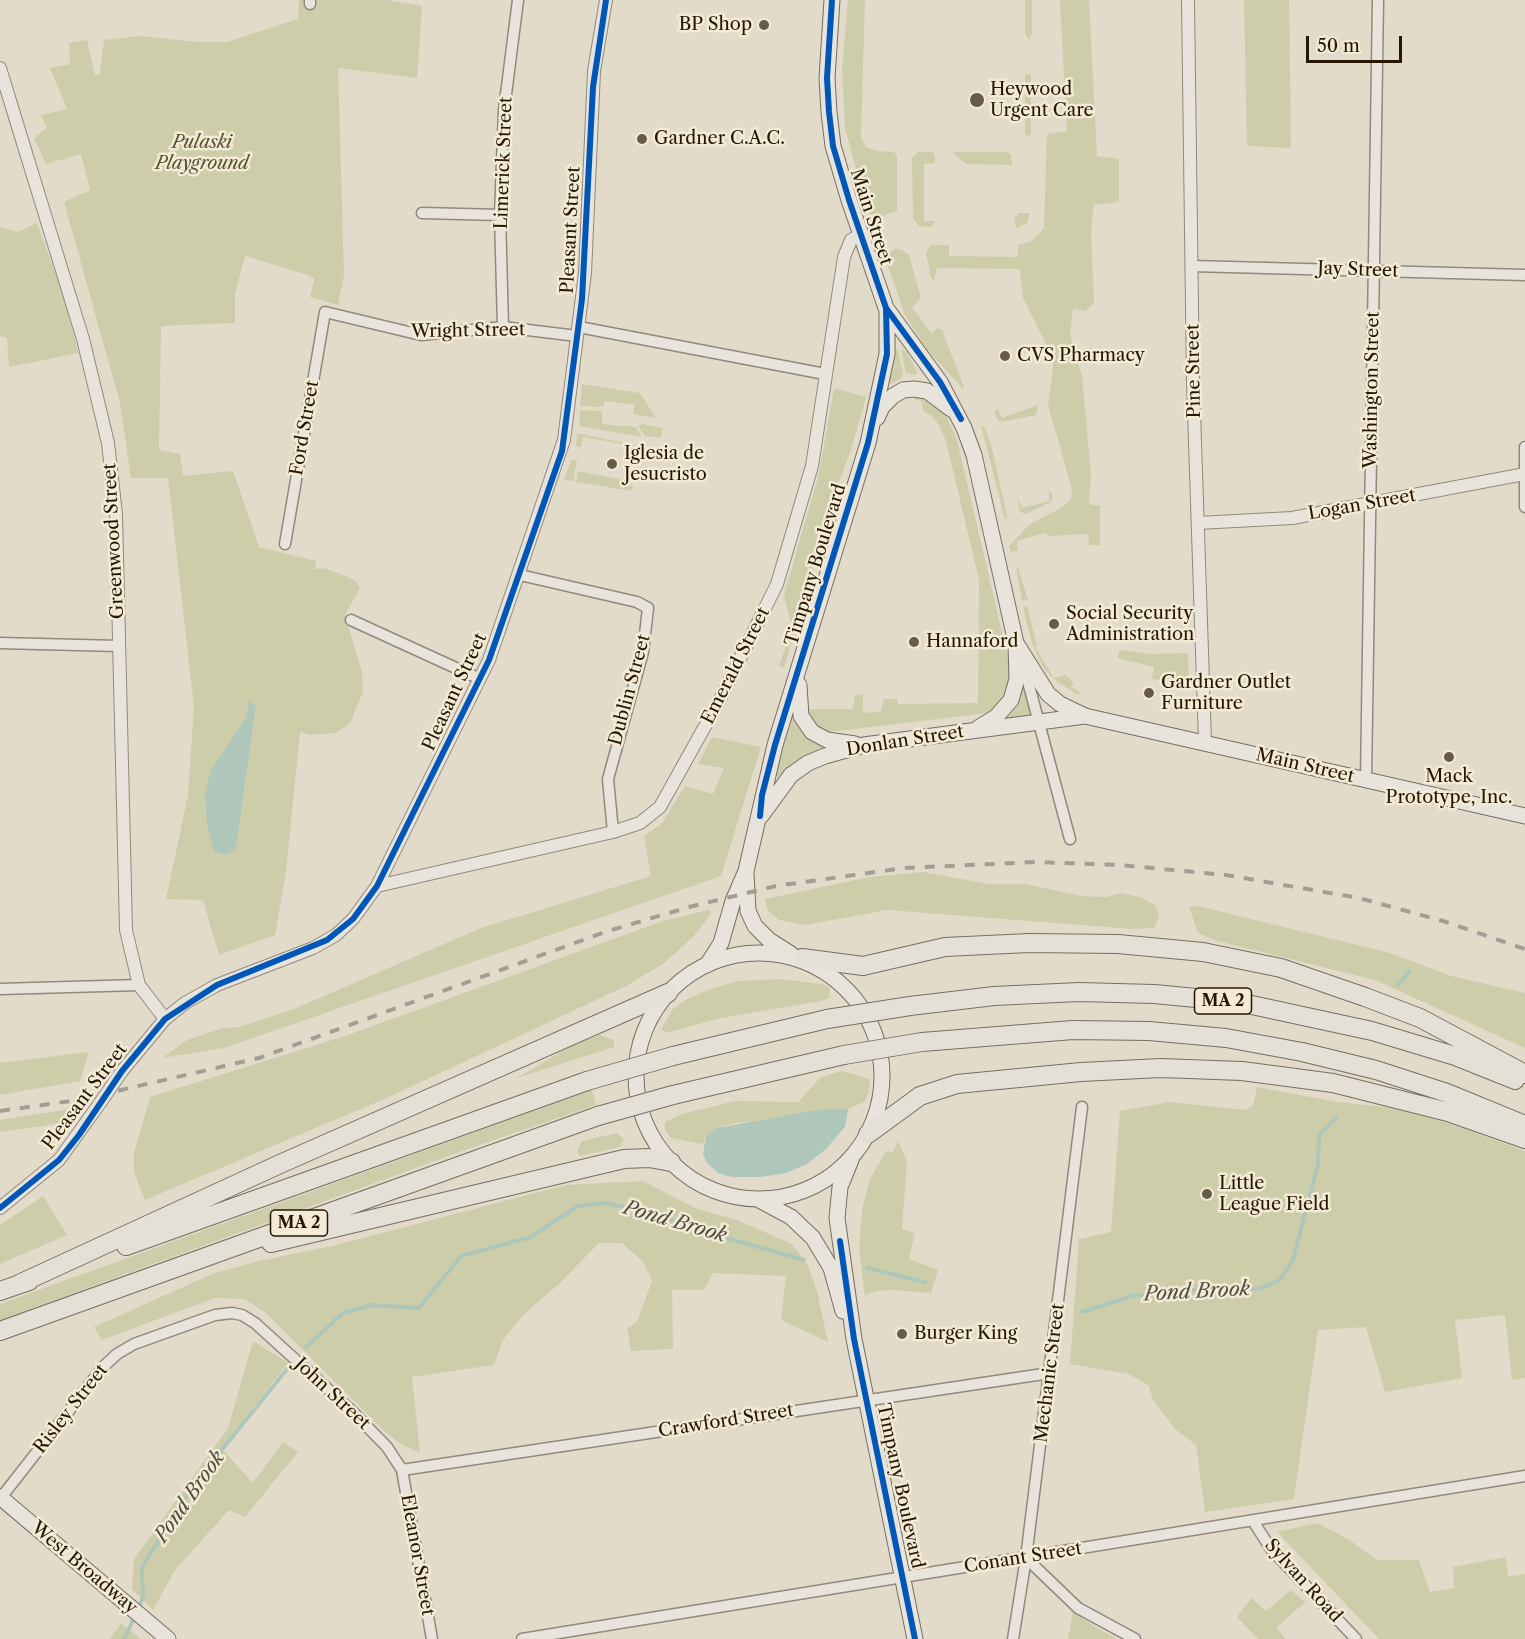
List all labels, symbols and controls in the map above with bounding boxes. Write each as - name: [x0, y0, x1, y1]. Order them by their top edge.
- place label: BP Shop: [679, 14, 752, 36]
- marker: BP Shop: [757, 18, 771, 32]
- scale bar: [1309, 24, 1405, 62]
- text: 50 m: [1317, 35, 1360, 57]
- place label: Heywood Urgent Care: [990, 79, 1094, 122]
- marker: Heywood Urgent Care: [968, 91, 986, 109]
- street label: Limerick Street: [491, 96, 517, 230]
- place label: Gardner C.A.C.: [654, 128, 785, 150]
- park label: Pulaski Playground: [155, 132, 249, 174]
- marker: Gardner C.A.C.: [635, 132, 649, 146]
- street label: Pleasant Street: [557, 166, 585, 294]
- street label: Main Street: [845, 166, 897, 268]
- street label: Jay Street: [1317, 258, 1399, 282]
- street label: Washington Street: [1360, 311, 1384, 469]
- street label: Wright Street: [411, 319, 525, 343]
- street label: Pine Street: [1182, 324, 1206, 418]
- place label: CVS Pharmacy: [1017, 345, 1145, 367]
- marker: CVS Pharmacy: [998, 349, 1012, 363]
- street label: Ford Street: [286, 379, 324, 477]
- place label: Iglesia de Jesucristo: [624, 443, 707, 486]
- marker: Iglesia de Jesucristo: [605, 457, 619, 471]
- street label: Greenwood Street: [99, 463, 129, 619]
- street label: Timpany Boulevard: [781, 481, 851, 649]
- street label: Logan Street: [1307, 485, 1417, 525]
- place label: Social Security Administration: [1066, 603, 1194, 646]
- street label: Emerald Street: [697, 604, 775, 728]
- marker: Social Security Administration: [1047, 617, 1061, 631]
- street label: Pleasant Street: [418, 630, 492, 754]
- place label: Hannaford: [926, 631, 1018, 653]
- street label: Dublin Street: [605, 632, 655, 748]
- marker: Hannaford: [907, 635, 921, 649]
- place label: Gardner Outlet Furniture: [1161, 672, 1291, 714]
- marker: Gardner Outlet Furniture: [1142, 686, 1156, 700]
- street label: Donlan Street: [845, 721, 965, 761]
- street label: Main Street: [1254, 744, 1356, 788]
- marker: Mack Prototype, Inc.: [1442, 750, 1456, 764]
- place label: Mack Prototype, Inc.: [1386, 766, 1512, 808]
- road number: MA 2: [1194, 988, 1252, 1014]
- street label: Pleasant Street: [38, 1040, 132, 1154]
- place label: Little League Field: [1219, 1173, 1329, 1216]
- marker: Little League Field: [1200, 1187, 1214, 1201]
- water label: Pond Brook: [621, 1196, 729, 1248]
- road number: MA 2: [270, 1210, 328, 1236]
- water label: Pond Brook: [1143, 1277, 1251, 1307]
- street label: Mechanic Street: [1031, 1302, 1069, 1444]
- place label: Burger King: [914, 1323, 1017, 1345]
- marker: Burger King: [895, 1327, 909, 1341]
- street label: John Street: [290, 1354, 374, 1434]
- street label: Risley Street: [29, 1360, 113, 1458]
- street label: Crawford Street: [657, 1400, 795, 1442]
- street label: Timpany Boulevard: [872, 1401, 928, 1571]
- water label: Pond Brook: [150, 1447, 230, 1547]
- street label: Eleanor Street: [396, 1493, 438, 1617]
- street label: West Broadway: [27, 1517, 141, 1619]
- street label: Sylvan Road: [1260, 1535, 1346, 1627]
- street label: Conant Street: [962, 1538, 1084, 1578]

